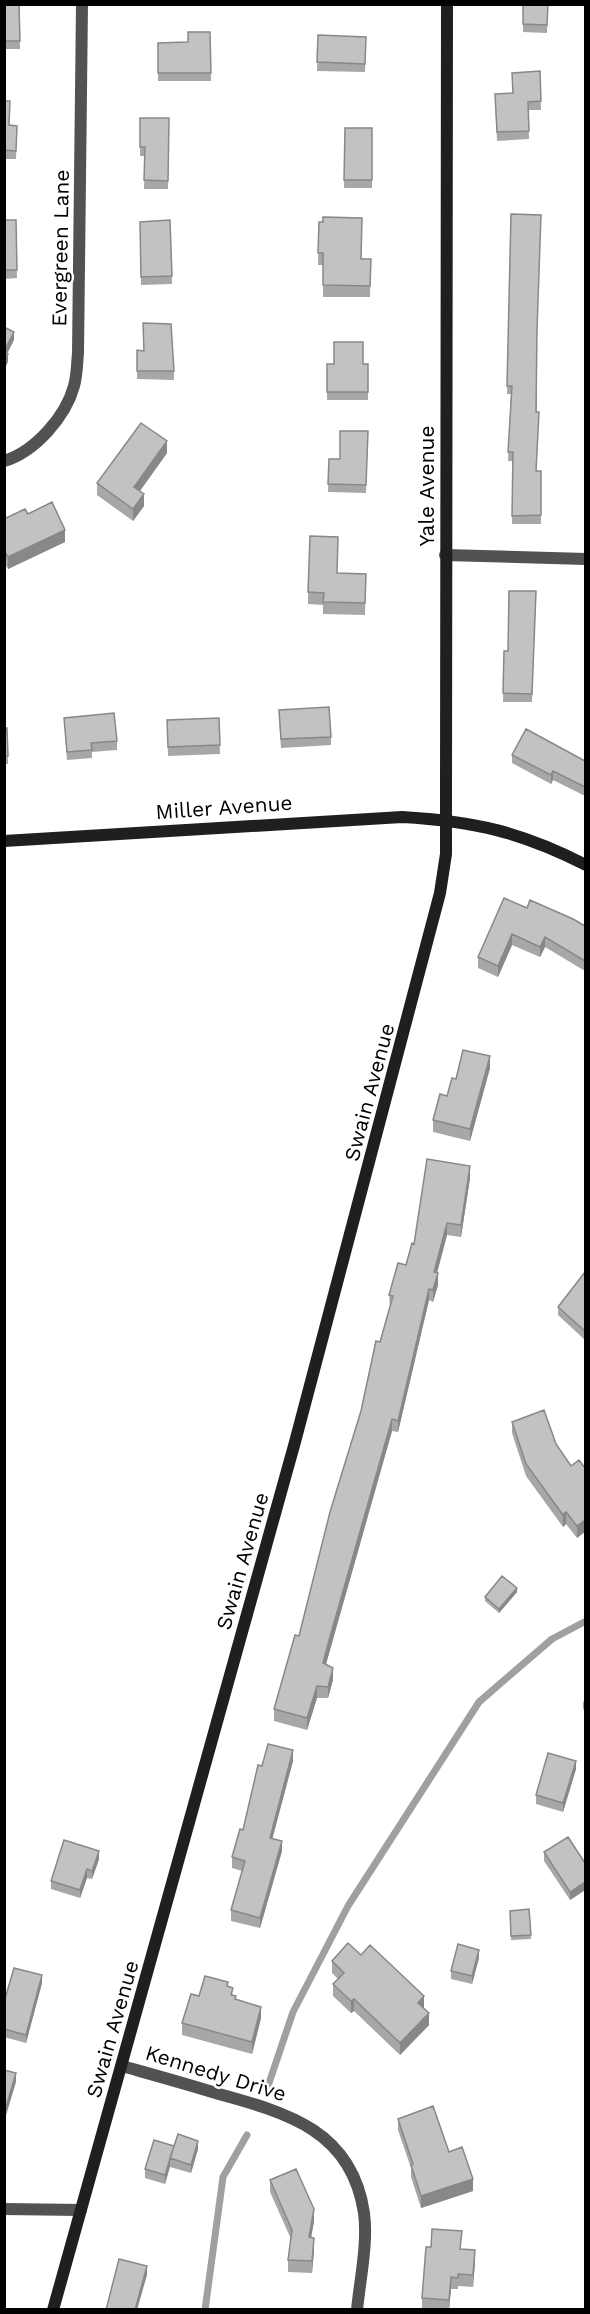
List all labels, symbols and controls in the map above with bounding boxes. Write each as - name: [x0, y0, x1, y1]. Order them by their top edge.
- street label: Evergreen Lane: [46, 169, 74, 327]
- street label: Yale Avenue: [414, 425, 439, 547]
- street label: Miller Avenue: [155, 790, 293, 824]
- street label: Swain Avenue: [339, 1020, 399, 1164]
- street label: Swain Avenue: [210, 1489, 274, 1633]
- street label: Swain Avenue: [80, 1957, 144, 2101]
- street label: Kennedy Drive: [143, 2040, 289, 2106]

